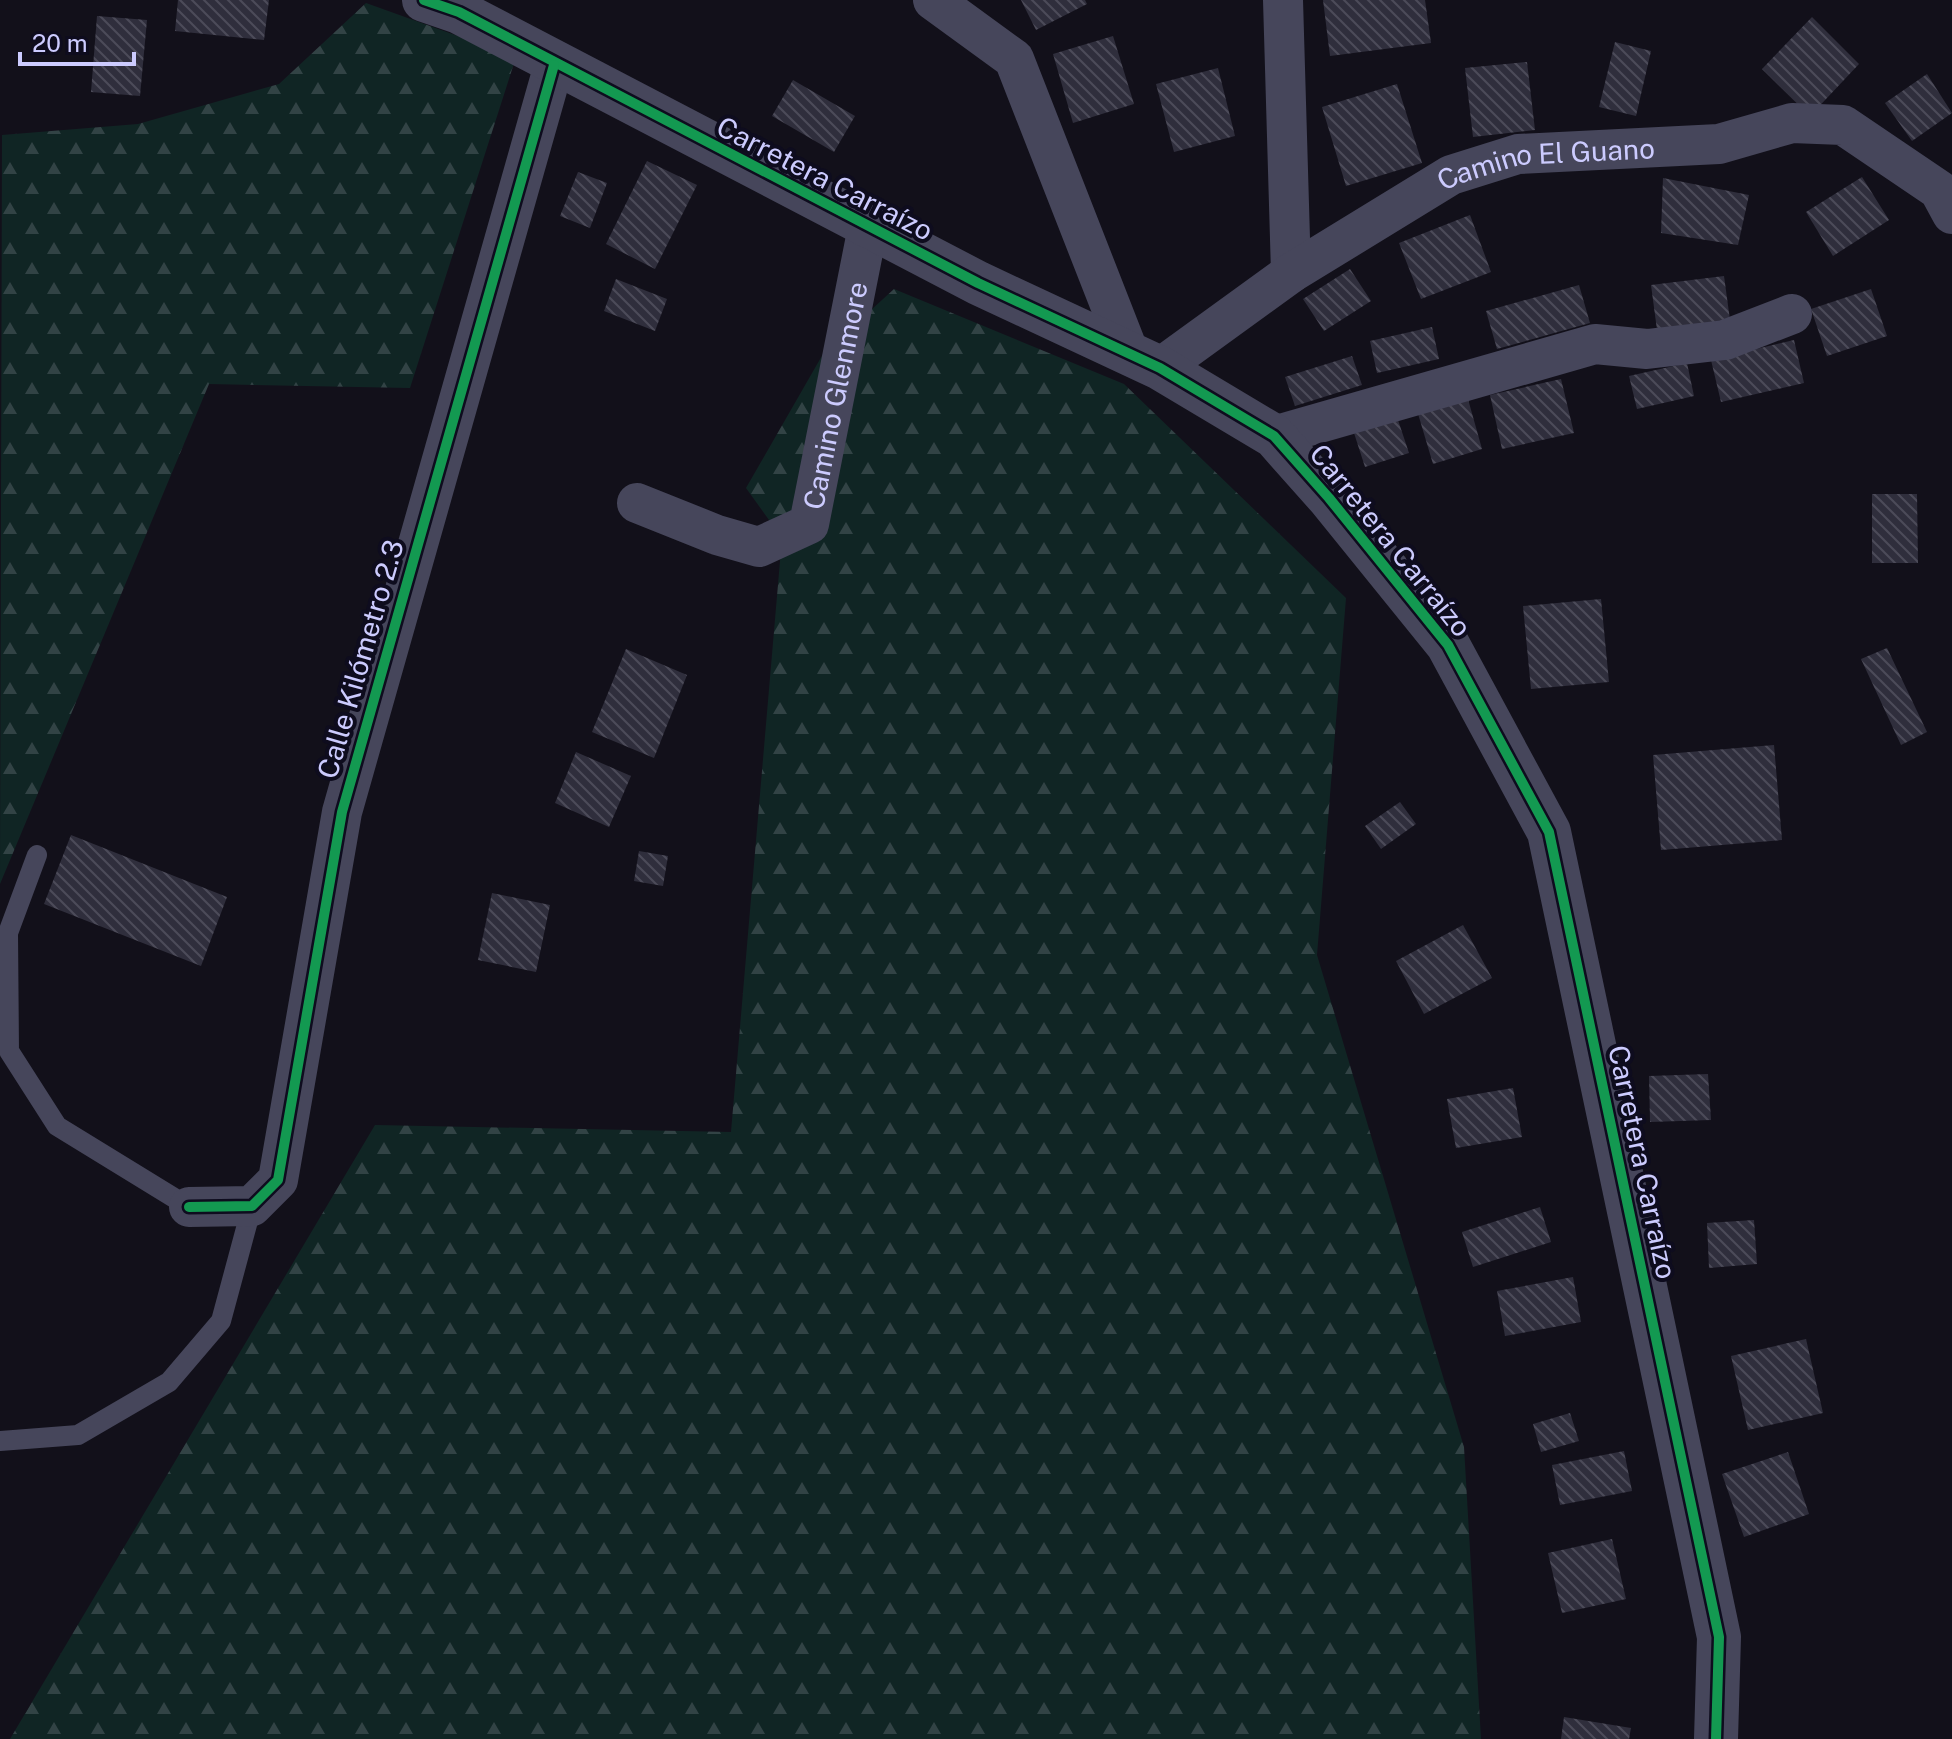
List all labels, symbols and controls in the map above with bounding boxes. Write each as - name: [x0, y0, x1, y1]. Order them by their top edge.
- scale bar: [20, 16, 134, 66]
- text: 20 m: [32, 29, 88, 57]
- street label: Carretera Carraízo: [711, 109, 939, 247]
- street label: Camino El Guano: [1430, 131, 1656, 196]
- street label: Camino Glenmore: [796, 279, 873, 512]
- street label: Carretera Carraízo: [1303, 437, 1479, 643]
- street label: Calle Kilómetro 2.3: [310, 536, 410, 782]
- street label: Carretera Carraízo: [1602, 1042, 1684, 1282]

